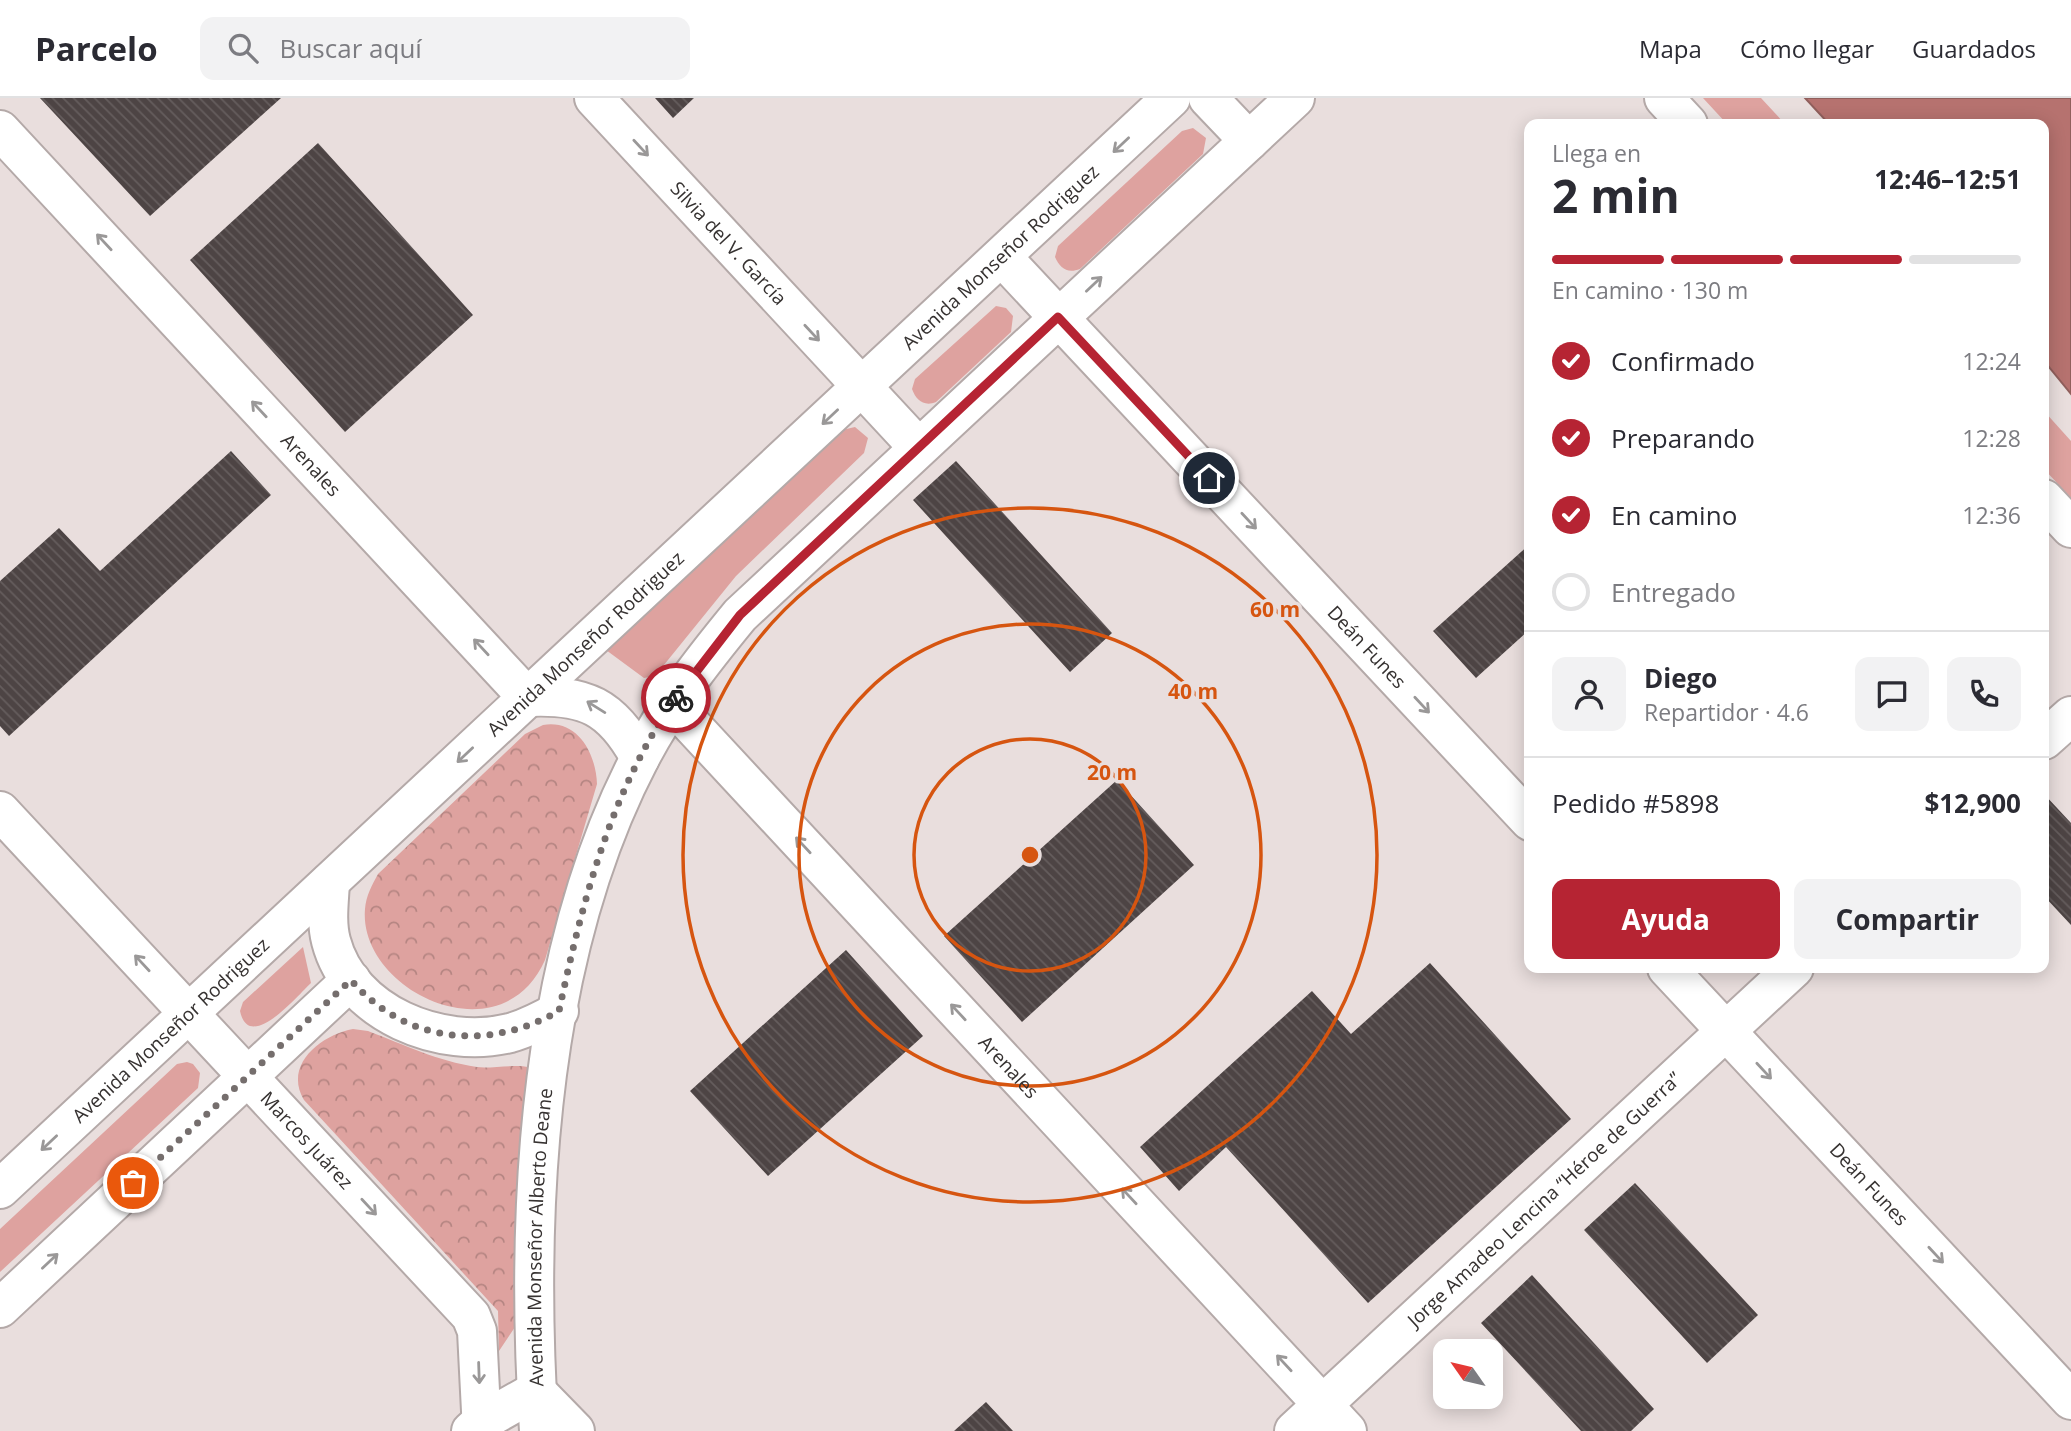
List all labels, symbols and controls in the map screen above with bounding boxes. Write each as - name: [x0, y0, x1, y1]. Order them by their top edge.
- search box: [200, 17, 690, 80]
- text: Parcelo: [35, 26, 158, 71]
- icon: search: [224, 29, 262, 67]
- text: Buscar aquí: [280, 30, 422, 66]
- text: Mapa: [1639, 32, 1702, 65]
- text: Cómo llegar: [1740, 32, 1874, 65]
- text: Guardados: [1912, 32, 2036, 65]
- one-way arrow: [1113, 136, 1130, 153]
- text: Llega en: [1552, 137, 1641, 169]
- one-way arrow: [632, 139, 649, 156]
- street label: Avenida Monseñor Rodriguez: [896, 159, 1104, 355]
- text: 12:46–12:51: [1874, 161, 2021, 197]
- text: 2 min: [1552, 164, 1680, 226]
- street label: Silvia del V. García: [665, 176, 793, 310]
- one-way arrow: [96, 234, 113, 251]
- text: En camino · 130 m: [1552, 274, 1748, 306]
- one-way arrow: [1085, 276, 1103, 292]
- one-way arrow: [804, 324, 821, 341]
- icon: check: [1552, 342, 1590, 380]
- text: Confirmado: [1611, 343, 1755, 379]
- text: 12:24: [1962, 345, 2021, 377]
- one-way arrow: [251, 401, 268, 418]
- one-way arrow: [822, 409, 839, 426]
- icon: check: [1552, 419, 1590, 457]
- text: Preparando: [1611, 420, 1755, 456]
- text: 12:28: [1962, 422, 2021, 454]
- street label: Arenales: [275, 428, 347, 502]
- pin: [1179, 448, 1239, 508]
- icon: home: [1190, 459, 1228, 497]
- icon: check: [1552, 496, 1590, 534]
- text: En camino: [1611, 497, 1737, 533]
- text: 12:36: [1962, 499, 2021, 531]
- one-way arrow: [1241, 512, 1258, 529]
- street label: Avenida Monseñor Rodriguez: [481, 545, 690, 742]
- text: Entregado: [1611, 574, 1736, 610]
- text: 60 m: [1250, 595, 1300, 623]
- street label: Deán Funes: [1322, 600, 1412, 694]
- one-way arrow: [473, 638, 489, 656]
- button: person: [1552, 657, 1626, 731]
- button: chat: [1855, 657, 1929, 731]
- button: phone: [1947, 657, 2021, 731]
- text: Diego: [1644, 660, 1717, 696]
- courier: [641, 663, 711, 733]
- text: 40 m: [1168, 677, 1218, 705]
- icon: bike: [657, 679, 695, 717]
- text: Repartidor · 4.6: [1644, 696, 1809, 728]
- one-way arrow: [1413, 697, 1430, 714]
- one-way arrow: [587, 700, 607, 714]
- one-way arrow: [457, 747, 474, 764]
- text: 20 m: [1087, 758, 1137, 786]
- text: Pedido #5898: [1552, 785, 1719, 821]
- text: $12,900: [1924, 785, 2021, 821]
- one-way arrow: [794, 837, 811, 854]
- centre of rings: [1018, 843, 1042, 867]
- button: Ayuda: [1552, 879, 1780, 959]
- button: Compartir: [1794, 879, 2021, 959]
- street label: Avenida Monseñor Rodriguez: [66, 932, 275, 1128]
- one-way arrow: [134, 955, 151, 972]
- one-way arrow: [949, 1004, 966, 1021]
- street label: Arenales: [973, 1030, 1045, 1104]
- one-way arrow: [1755, 1062, 1772, 1079]
- street label: Jorge Amadeo Lencina “Héroe de Guerra”: [1400, 1066, 1687, 1334]
- street label: Marcos Juárez: [255, 1086, 359, 1195]
- street label: Avenida Monseñor Alberto Deane: [521, 1087, 558, 1387]
- one-way arrow: [41, 1135, 58, 1152]
- street label: Deán Funes: [1824, 1137, 1914, 1231]
- pin: [103, 1153, 163, 1213]
- icon: bag: [114, 1164, 152, 1202]
- one-way arrow: [1121, 1187, 1137, 1205]
- one-way arrow: [361, 1198, 377, 1216]
- one-way arrow: [1927, 1246, 1944, 1263]
- one-way arrow: [41, 1253, 59, 1269]
- north arrow: [1433, 1339, 1503, 1409]
- map controls: [1433, 1339, 1503, 1409]
- one-way arrow: [1276, 1354, 1292, 1372]
- one-way arrow: [473, 1361, 486, 1384]

